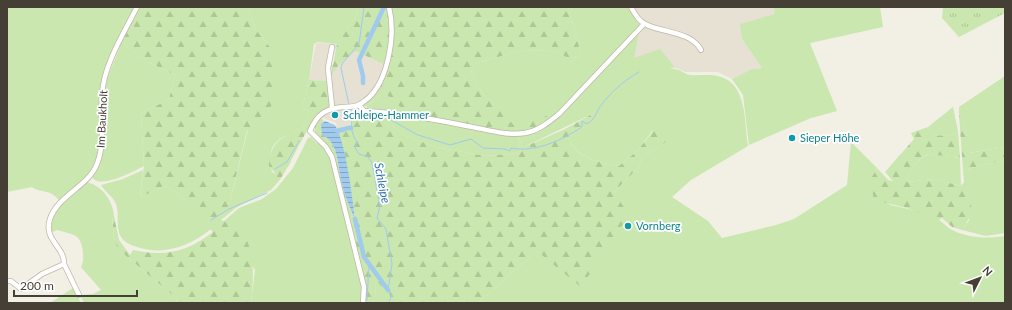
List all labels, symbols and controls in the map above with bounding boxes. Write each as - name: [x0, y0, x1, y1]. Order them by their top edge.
- street label: Im Baukholt: [93, 90, 110, 148]
- place label: Schleipe-Hammer: [343, 108, 429, 121]
- marker: Schleipe-Hammer: [330, 110, 340, 120]
- place label: Sieper Höhe: [800, 131, 860, 144]
- marker: Sieper Höhe: [787, 133, 797, 143]
- water label: Schleipe: [371, 161, 394, 205]
- place label: Vornberg: [636, 219, 681, 232]
- marker: Vornberg: [623, 221, 633, 231]
- north arrow: [960, 258, 1000, 298]
- text: N: [980, 263, 995, 278]
- scale bar: [14, 272, 137, 298]
- text: 200 m: [20, 278, 54, 293]

